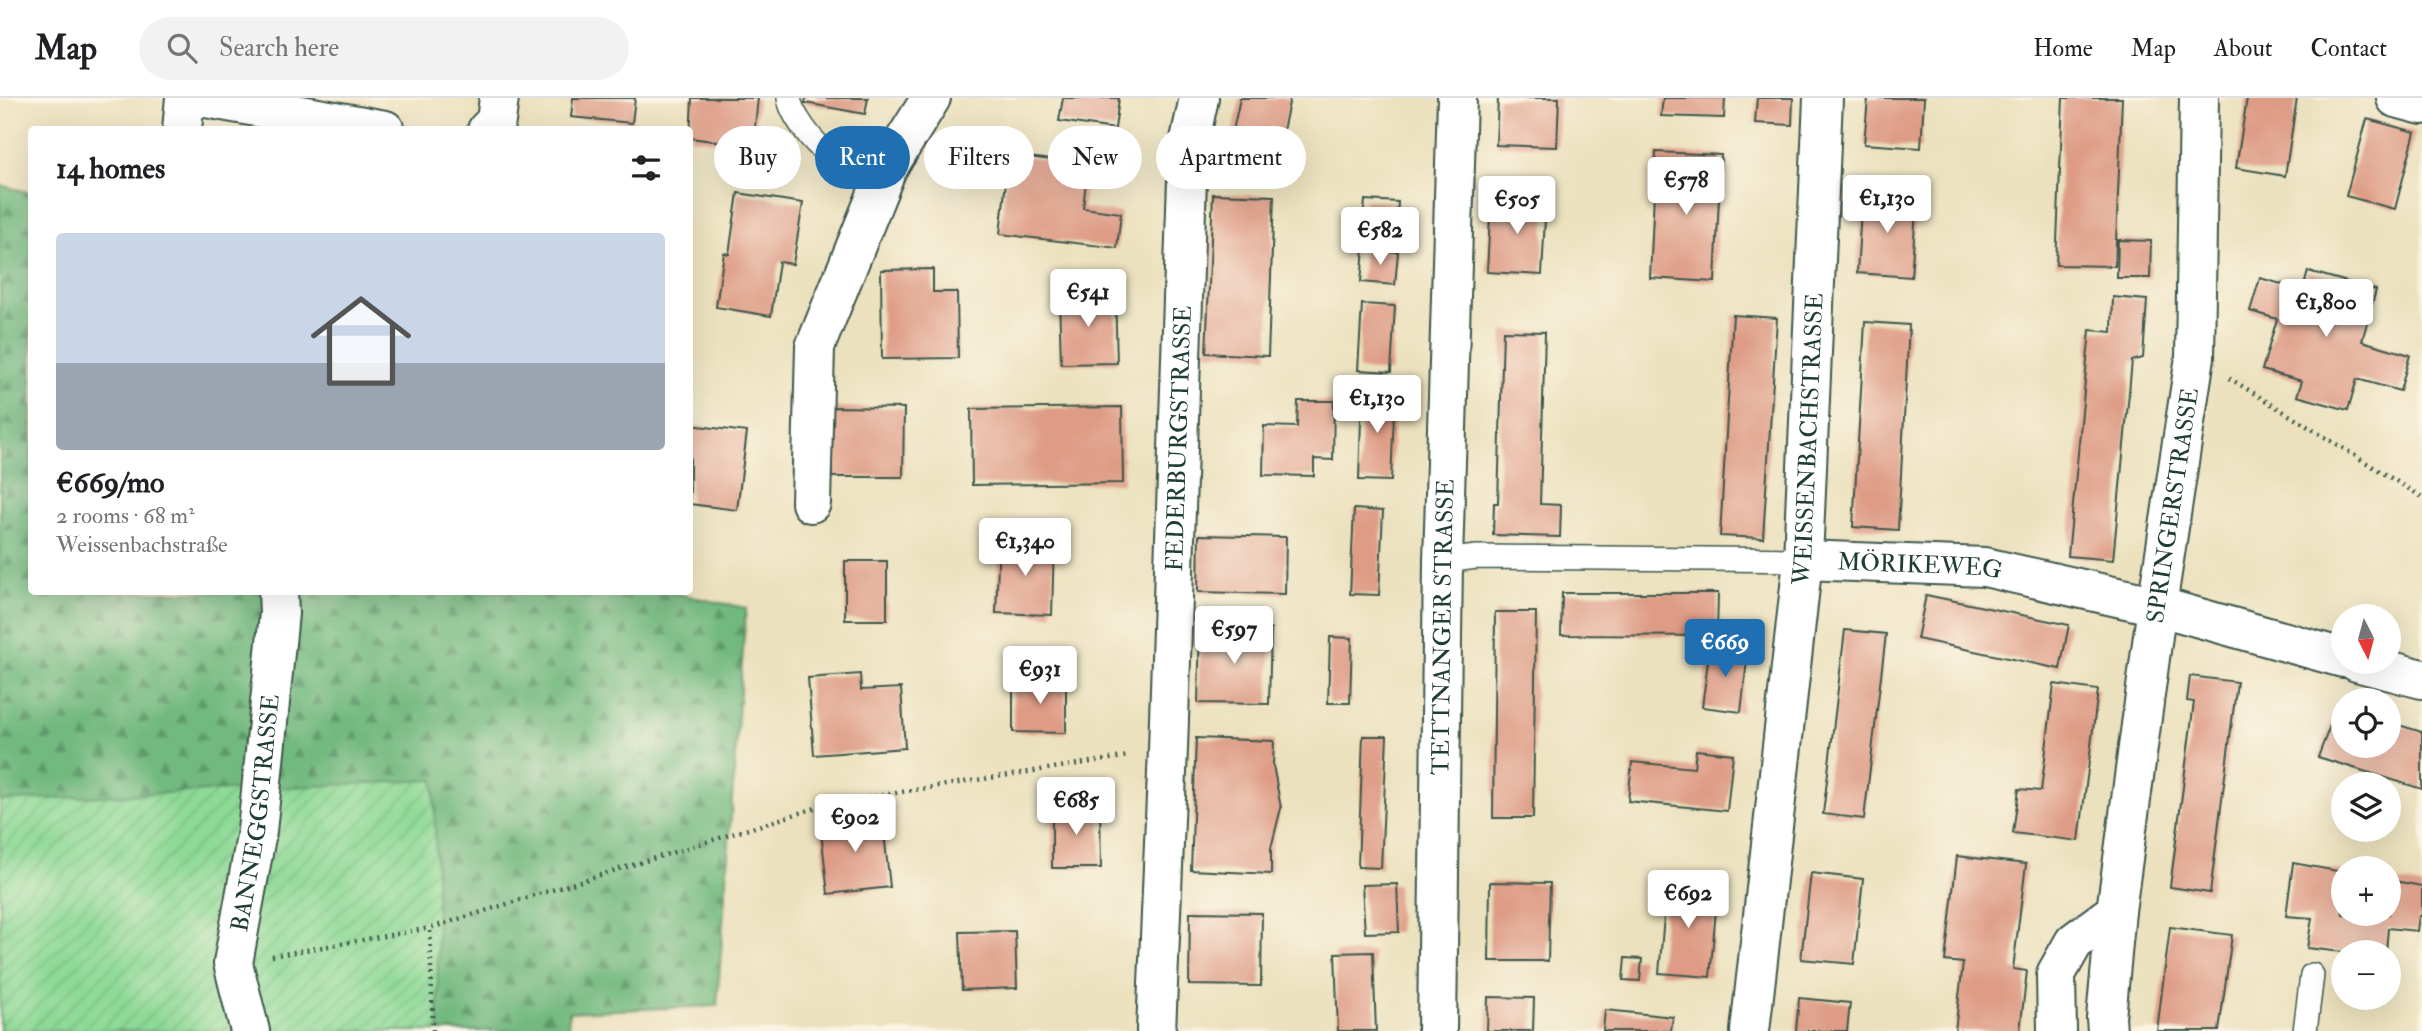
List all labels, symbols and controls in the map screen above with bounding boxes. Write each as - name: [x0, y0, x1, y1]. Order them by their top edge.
- search box: [139, 17, 629, 80]
- text: Map: [35, 28, 97, 69]
- icon: search: [163, 29, 201, 67]
- text: Search here: [219, 32, 339, 64]
- text: Home: [2033, 33, 2093, 64]
- text: Map: [2131, 33, 2176, 64]
- text: About: [2214, 33, 2273, 64]
- text: Contact: [2311, 33, 2387, 64]
- chip: Buy: [714, 126, 801, 189]
- chip: Rent: [815, 126, 910, 189]
- chip: Filters: [924, 126, 1034, 189]
- chip: New: [1048, 126, 1142, 189]
- chip: Apartment: [1156, 126, 1306, 189]
- icon: filters: [627, 149, 665, 187]
- text: 14 homes: [56, 150, 165, 187]
- pin: €578: [1645, 158, 1727, 217]
- text: €578: [1664, 165, 1708, 194]
- pin: €505: [1476, 176, 1558, 236]
- pin: €1,130: [1830, 176, 1944, 235]
- text: €1,130: [1859, 183, 1915, 212]
- text: €505: [1494, 184, 1540, 213]
- pin: €582: [1339, 208, 1421, 267]
- text: €582: [1357, 215, 1403, 244]
- pin: €541: [1047, 270, 1129, 329]
- text: €541: [1066, 277, 1110, 306]
- icon: home: [298, 278, 424, 404]
- pin: €1,800: [2269, 280, 2383, 339]
- text: €1,800: [2295, 287, 2357, 316]
- street label: WEISSENBACHSTRASSE: [1785, 292, 1830, 588]
- street label: FEDERBURGSTRASSE: [1158, 305, 1198, 572]
- pin: €1,130: [1320, 376, 1434, 435]
- text: €1,130: [1349, 383, 1405, 412]
- street label: SPRINGERSTRASSE: [2139, 386, 2206, 625]
- text: €669/mo: [56, 464, 165, 501]
- street label: TETTNANGER STRASSE: [1425, 479, 1461, 775]
- text: 2 rooms · 68 m²: [56, 501, 195, 530]
- pin: €1,340: [968, 518, 1082, 578]
- text: €1,340: [995, 526, 1055, 555]
- text: Weissenbachstraße: [56, 530, 228, 559]
- street label: MÖRIKEWEG: [1837, 546, 2005, 586]
- north arrow: [2331, 604, 2401, 674]
- map controls: [2331, 604, 2401, 1010]
- pin: €597: [1193, 606, 1275, 666]
- text: €597: [1211, 614, 1257, 643]
- pin: €669: [1684, 620, 1766, 679]
- text: €669: [1701, 627, 1749, 656]
- pin: €931: [999, 646, 1081, 706]
- text: €931: [1019, 654, 1061, 683]
- button: locate: [2331, 688, 2401, 758]
- street label: BANNEGGSTRASSE: [224, 693, 286, 934]
- button: layers: [2331, 772, 2401, 842]
- pin: €685: [1035, 778, 1117, 837]
- text: €685: [1053, 785, 1099, 814]
- pin: €902: [814, 794, 896, 854]
- text: €902: [831, 802, 879, 831]
- button: +: [2331, 856, 2401, 926]
- pin: €692: [1647, 870, 1729, 930]
- text: €692: [1664, 878, 1712, 907]
- button: −: [2331, 940, 2401, 1010]

